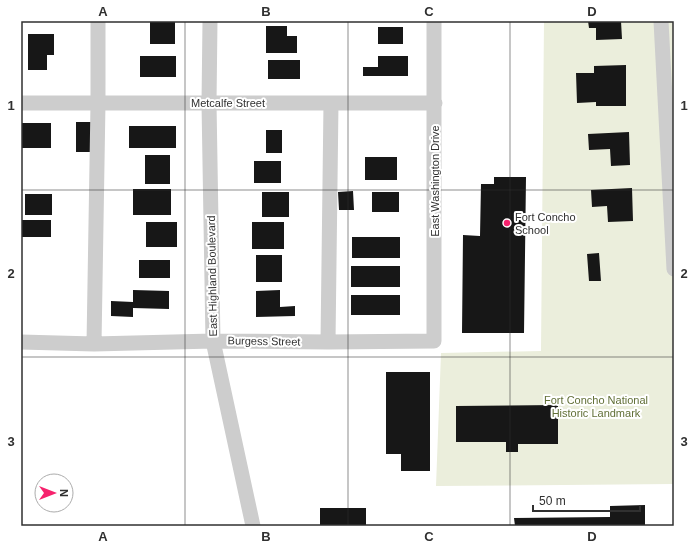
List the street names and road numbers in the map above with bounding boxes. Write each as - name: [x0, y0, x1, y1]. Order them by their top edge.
- street label: Metcalfe Street: [191, 97, 265, 109]
- street label: East Washington Drive: [429, 125, 441, 237]
- street label: East Highland Boulevard: [205, 215, 219, 337]
- street label: Burgess Street: [228, 334, 300, 348]

